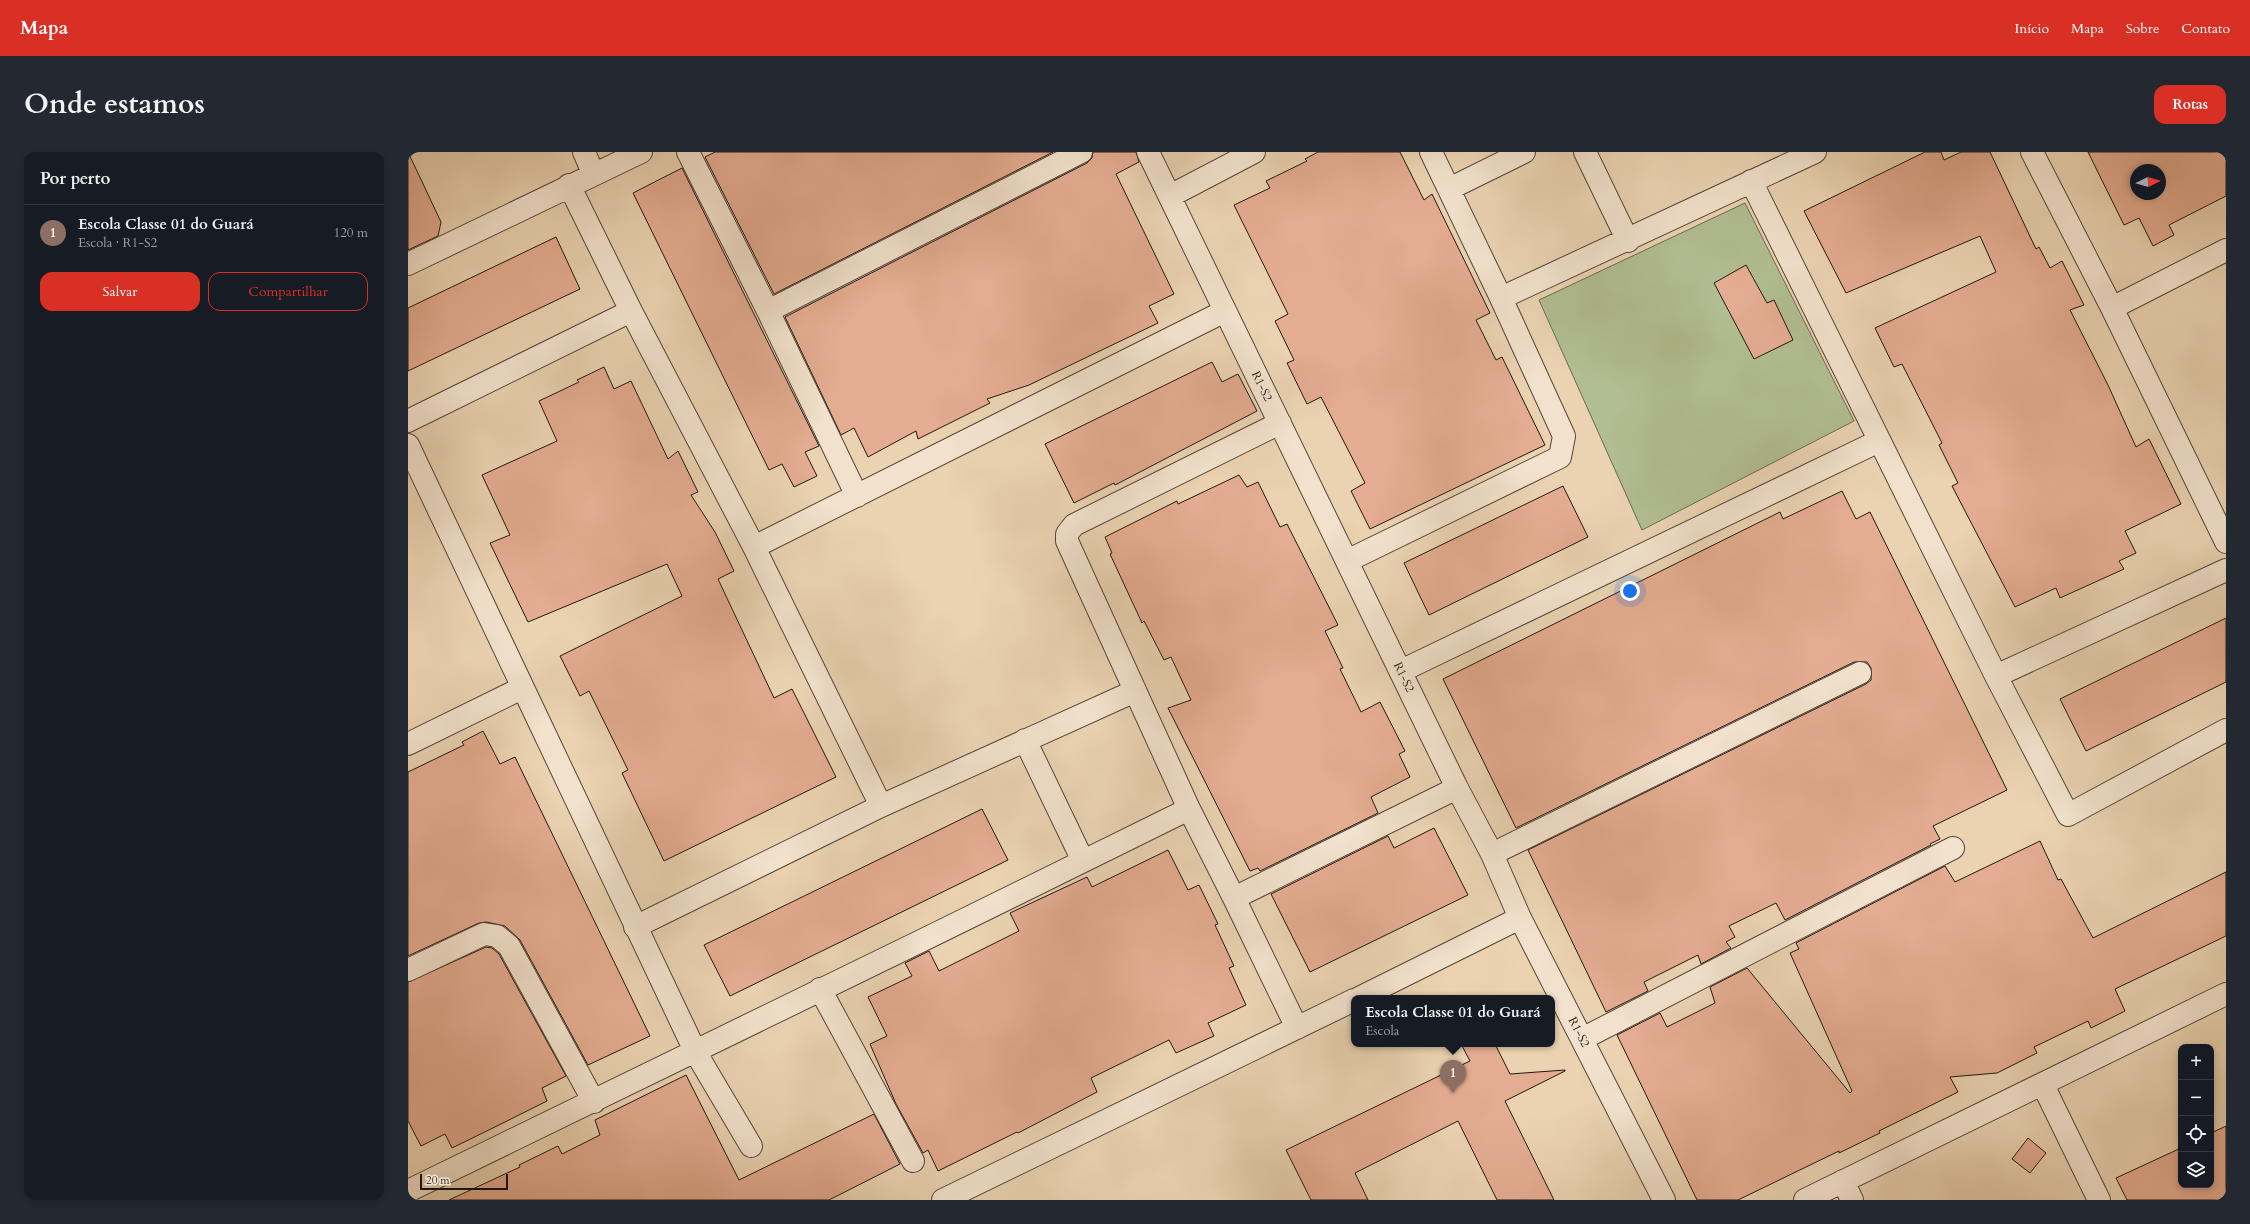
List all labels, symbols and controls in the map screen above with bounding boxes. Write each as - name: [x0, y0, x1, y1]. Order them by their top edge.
- text: Mapa: [20, 15, 68, 41]
- text: Início: [2014, 19, 2049, 38]
- text: Mapa: [2071, 19, 2104, 38]
- text: Sobre: [2126, 19, 2159, 38]
- text: Contato: [2181, 19, 2230, 38]
- text: Onde estamos: [24, 85, 205, 123]
- button: Rotas: [2154, 85, 2226, 124]
- north arrow: [2130, 164, 2166, 200]
- text: Por perto: [40, 167, 110, 190]
- text: Escola Classe 01 do Guará: [78, 214, 254, 234]
- text: 1: [50, 224, 56, 242]
- text: 120 m: [334, 224, 368, 242]
- text: Escola · R1-S2: [78, 234, 157, 252]
- button: Salvar: [40, 272, 200, 311]
- button: Compartilhar: [208, 272, 368, 311]
- street label: R1-S2: [1248, 368, 1276, 404]
- your location: [1620, 581, 1640, 601]
- street label: R1-S2: [1390, 659, 1418, 695]
- popup: [1351, 995, 1555, 1047]
- text: Escola Classe 01 do Guará: [1365, 1002, 1541, 1022]
- street label: R1-S2: [1565, 1014, 1593, 1050]
- text: Escola: [1365, 1022, 1399, 1040]
- map controls: [2178, 1044, 2214, 1188]
- button: +: [2178, 1044, 2214, 1080]
- pin: 1: [1440, 1060, 1466, 1093]
- button: −: [2178, 1080, 2214, 1116]
- button: locate: [2178, 1116, 2214, 1152]
- button: layers: [2178, 1152, 2214, 1188]
- scale bar: [420, 1172, 508, 1191]
- text: 20 m: [426, 1173, 450, 1188]

